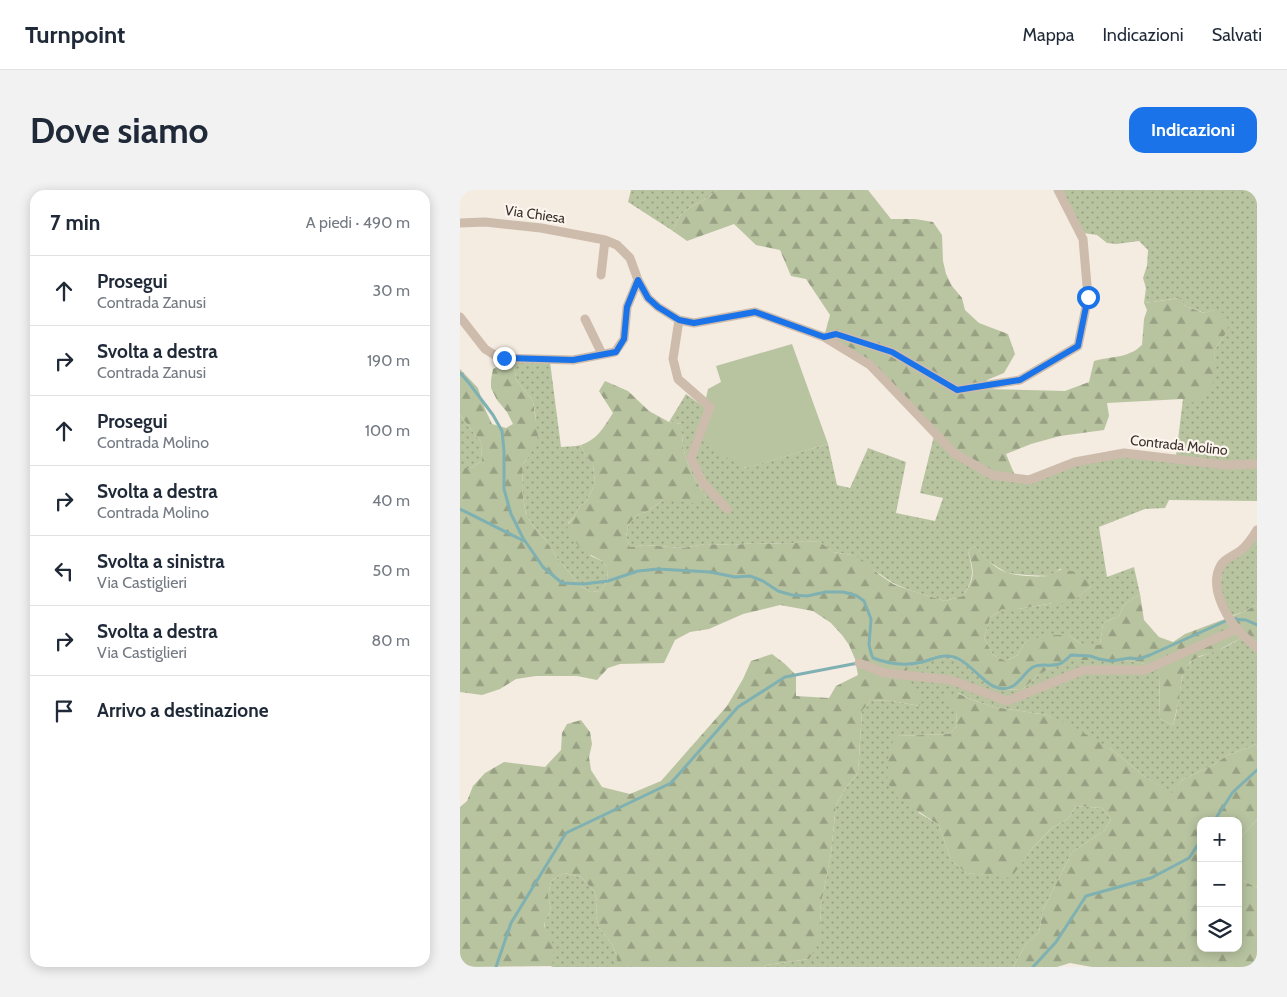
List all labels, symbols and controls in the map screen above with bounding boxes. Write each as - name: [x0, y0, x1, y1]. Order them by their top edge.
- text: Turnpoint: [25, 20, 125, 49]
- text: Mappa: [1023, 24, 1074, 46]
- text: Indicazioni: [1102, 24, 1184, 46]
- text: Salvati: [1212, 24, 1262, 46]
- button: Indicazioni: [1129, 107, 1257, 153]
- text: Dove siamo: [30, 109, 209, 152]
- street label: Via Chiesa: [504, 201, 567, 227]
- text: 7 min: [50, 210, 100, 235]
- text: A piedi · 490 m: [306, 213, 410, 232]
- text: Prosegui: [97, 270, 168, 293]
- icon: ahead: [50, 277, 78, 305]
- text: 30 m: [373, 281, 410, 300]
- route start: [1077, 286, 1100, 309]
- text: Contrada Zanusi: [97, 293, 206, 312]
- text: Svolta a destra: [97, 340, 218, 363]
- icon: right: [50, 347, 78, 375]
- route end: [493, 347, 516, 370]
- text: 190 m: [367, 351, 410, 370]
- text: Contrada Zanusi: [97, 363, 206, 382]
- text: Prosegui: [97, 410, 168, 433]
- icon: ahead: [50, 417, 78, 445]
- text: 100 m: [365, 421, 410, 440]
- street label: Contrada Molino: [1129, 431, 1229, 459]
- text: Contrada Molino: [97, 433, 209, 452]
- text: Svolta a destra: [97, 480, 218, 503]
- icon: right: [50, 487, 78, 515]
- text: 40 m: [372, 491, 410, 510]
- text: Contrada Molino: [97, 503, 209, 522]
- text: Svolta a sinistra: [97, 550, 225, 573]
- icon: left: [50, 557, 78, 585]
- text: 50 m: [373, 561, 410, 580]
- text: Via Castiglieri: [97, 573, 187, 592]
- text: Svolta a destra: [97, 620, 218, 643]
- icon: right: [50, 627, 78, 655]
- text: 80 m: [372, 631, 410, 650]
- text: Via Castiglieri: [97, 643, 187, 662]
- icon: arrive: [50, 697, 78, 725]
- text: Arrivo a destinazione: [97, 699, 268, 722]
- map controls: [1197, 817, 1242, 952]
- button: +: [1197, 817, 1242, 862]
- button: −: [1197, 862, 1242, 907]
- button: layers: [1197, 907, 1242, 952]

